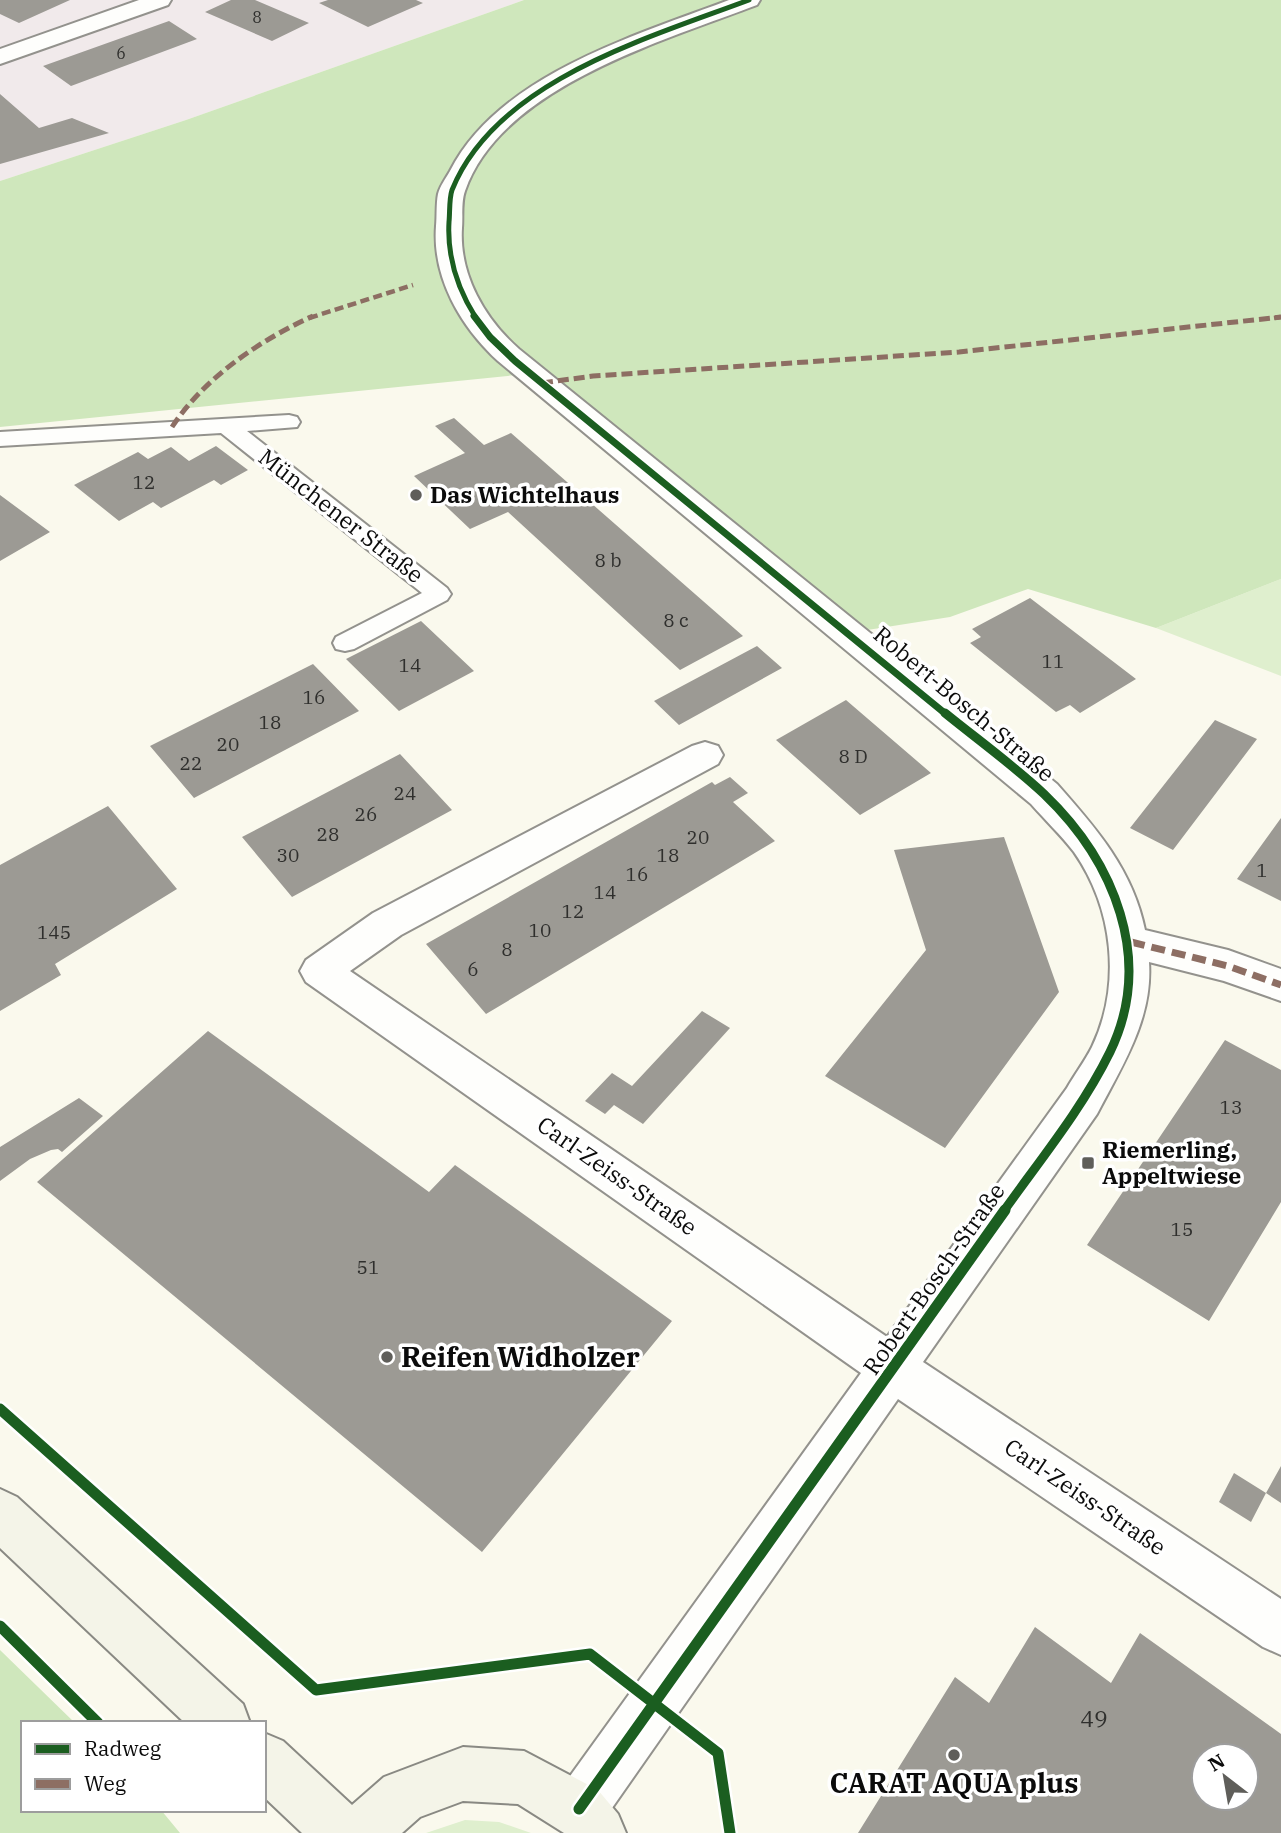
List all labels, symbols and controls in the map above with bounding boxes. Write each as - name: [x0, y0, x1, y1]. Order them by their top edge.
- house number: 8: [252, 7, 262, 27]
- house number: 6: [116, 43, 126, 63]
- street label: Münchener Straße: [253, 441, 430, 589]
- house number: 12: [133, 470, 155, 494]
- place label: Das Wichtelhaus: [430, 479, 620, 509]
- marker: Das Wichtelhaus: [408, 487, 424, 503]
- house number: 8 b: [594, 548, 622, 572]
- house number: 8 c: [663, 608, 689, 632]
- street label: Robert-Bosch-Straße: [868, 619, 1061, 788]
- house number: 11: [1042, 649, 1064, 673]
- house number: 14: [399, 653, 421, 677]
- house number: 16: [303, 685, 325, 709]
- house number: 18: [259, 710, 281, 734]
- house number: 20: [217, 732, 239, 756]
- house number: 8 D: [838, 744, 868, 768]
- house number: 22: [180, 751, 202, 775]
- house number: 24: [394, 781, 416, 805]
- house number: 26: [355, 802, 377, 826]
- house number: 28: [317, 822, 339, 846]
- house number: 20: [687, 825, 709, 849]
- house number: 30: [277, 843, 299, 867]
- house number: 18: [657, 843, 679, 867]
- house number: 1: [1256, 858, 1268, 882]
- house number: 16: [626, 862, 648, 886]
- house number: 14: [594, 880, 616, 904]
- house number: 12: [562, 899, 584, 923]
- house number: 10: [529, 918, 551, 942]
- house number: 145: [37, 920, 71, 944]
- house number: 8: [501, 937, 513, 961]
- house number: 6: [467, 957, 479, 981]
- house number: 13: [1220, 1095, 1242, 1119]
- street label: Carl-Zeiss-Straße: [532, 1109, 703, 1242]
- place label: Riemerling, Appeltwiese: [1102, 1134, 1241, 1190]
- marker: Riemerling, Appeltwiese: [1080, 1155, 1096, 1171]
- street label: Robert-Bosch-Straße: [856, 1177, 1011, 1380]
- house number: 15: [1171, 1217, 1193, 1241]
- house number: 51: [357, 1255, 379, 1279]
- place label: Reifen Widholzer: [401, 1338, 640, 1375]
- marker: Reifen Widholzer: [379, 1349, 395, 1365]
- street label: Carl-Zeiss-Straße: [999, 1431, 1172, 1561]
- house number: 49: [1080, 1703, 1108, 1733]
- legend: [21, 1721, 266, 1812]
- text: Radweg: [84, 1734, 162, 1762]
- north arrow: [1190, 1742, 1260, 1812]
- marker: CARAT AQUA plus: [946, 1747, 962, 1763]
- text: N: [1204, 1748, 1229, 1777]
- place label: CARAT AQUA plus: [830, 1764, 1078, 1801]
- text: Weg: [84, 1769, 127, 1797]

